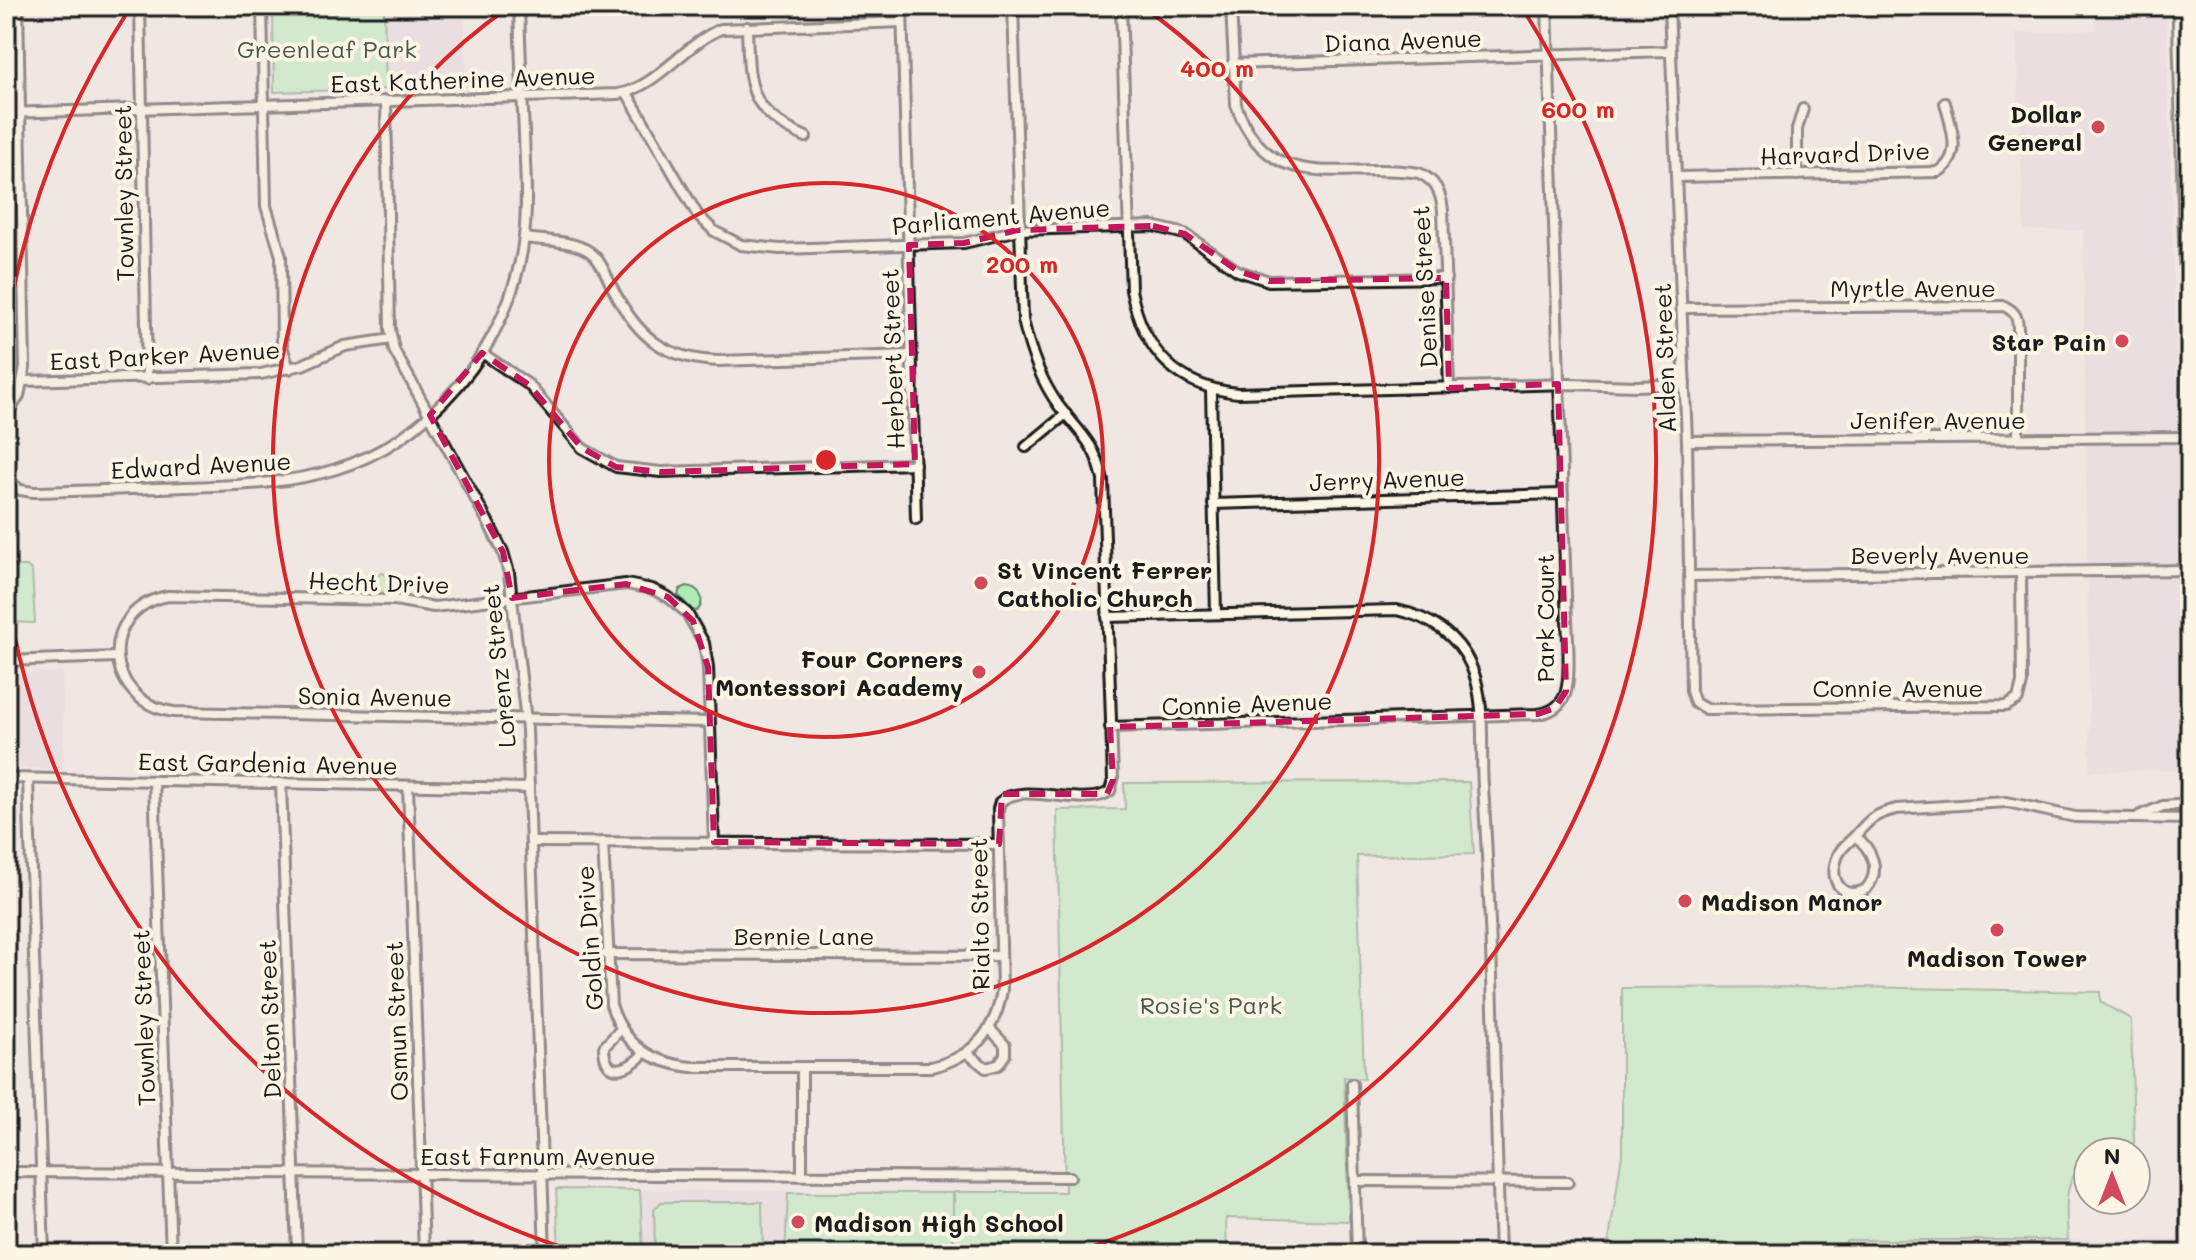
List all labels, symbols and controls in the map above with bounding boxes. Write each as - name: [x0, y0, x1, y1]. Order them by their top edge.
- street label: Diana Avenue: [1324, 22, 1482, 58]
- park label: Greenleaf Park: [237, 33, 417, 64]
- text: 400 m: [1180, 52, 1254, 83]
- street label: East Katherine Avenue: [330, 59, 596, 99]
- text: 600 m: [1541, 93, 1615, 124]
- place label: Dollar General: [1987, 98, 2082, 157]
- street label: Townley Street: [106, 104, 140, 282]
- marker: Dollar General: [2089, 118, 2107, 136]
- street label: Harvard Drive: [1759, 135, 1931, 171]
- street label: Parliament Avenue: [891, 191, 1111, 241]
- street label: Denise Street: [1404, 205, 1444, 369]
- text: 200 m: [986, 248, 1058, 279]
- street label: Herbert Street: [873, 268, 911, 450]
- street label: Myrtle Avenue: [1830, 272, 1996, 303]
- street label: Alden Street: [1646, 282, 1682, 434]
- place label: Star Pain: [1991, 326, 2106, 357]
- marker: Star Pain: [2113, 332, 2131, 350]
- street label: East Parker Avenue: [49, 333, 281, 377]
- street label: Jenifer Avenue: [1850, 404, 2026, 435]
- street label: Edward Avenue: [110, 445, 292, 485]
- centre of rings: [812, 446, 840, 474]
- street label: Jerry Avenue: [1309, 461, 1465, 497]
- street label: Beverly Avenue: [1851, 539, 2029, 570]
- street label: Park Court: [1529, 553, 1560, 683]
- place label: St Vincent Ferrer Catholic Church: [997, 554, 1212, 613]
- street label: Hecht Drive: [308, 564, 450, 600]
- marker: St Vincent Ferrer Catholic Church: [972, 574, 990, 592]
- street label: Lorenz Street: [474, 583, 522, 749]
- place label: Four Corners Montessori Academy: [715, 643, 963, 702]
- marker: Four Corners Montessori Academy: [970, 663, 988, 681]
- street label: Connie Avenue: [1813, 672, 1983, 703]
- street label: Sonia Avenue: [298, 679, 452, 713]
- street label: Connie Avenue: [1161, 685, 1333, 721]
- street label: East Gardenia Avenue: [138, 745, 398, 781]
- street label: Rialto Street: [962, 837, 996, 991]
- street label: Goldin Drive: [568, 865, 610, 1011]
- place label: Madison Manor: [1701, 886, 1883, 917]
- marker: Madison Manor: [1676, 892, 1694, 910]
- street label: Bernie Lane: [734, 920, 874, 951]
- marker: Madison Tower: [1988, 921, 2006, 939]
- street label: Townley Street: [124, 929, 162, 1107]
- street label: Delton Street: [251, 939, 287, 1099]
- street label: Osmun Street: [378, 940, 414, 1102]
- place label: Madison Tower: [1907, 942, 2087, 973]
- park label: Rosie's Park: [1140, 989, 1282, 1020]
- north arrow: [2072, 1136, 2152, 1216]
- street label: East Farnum Avenue: [420, 1140, 656, 1171]
- text: N: [2104, 1141, 2120, 1170]
- place label: Madison High School: [814, 1207, 1064, 1238]
- marker: Madison High School: [789, 1213, 807, 1231]

